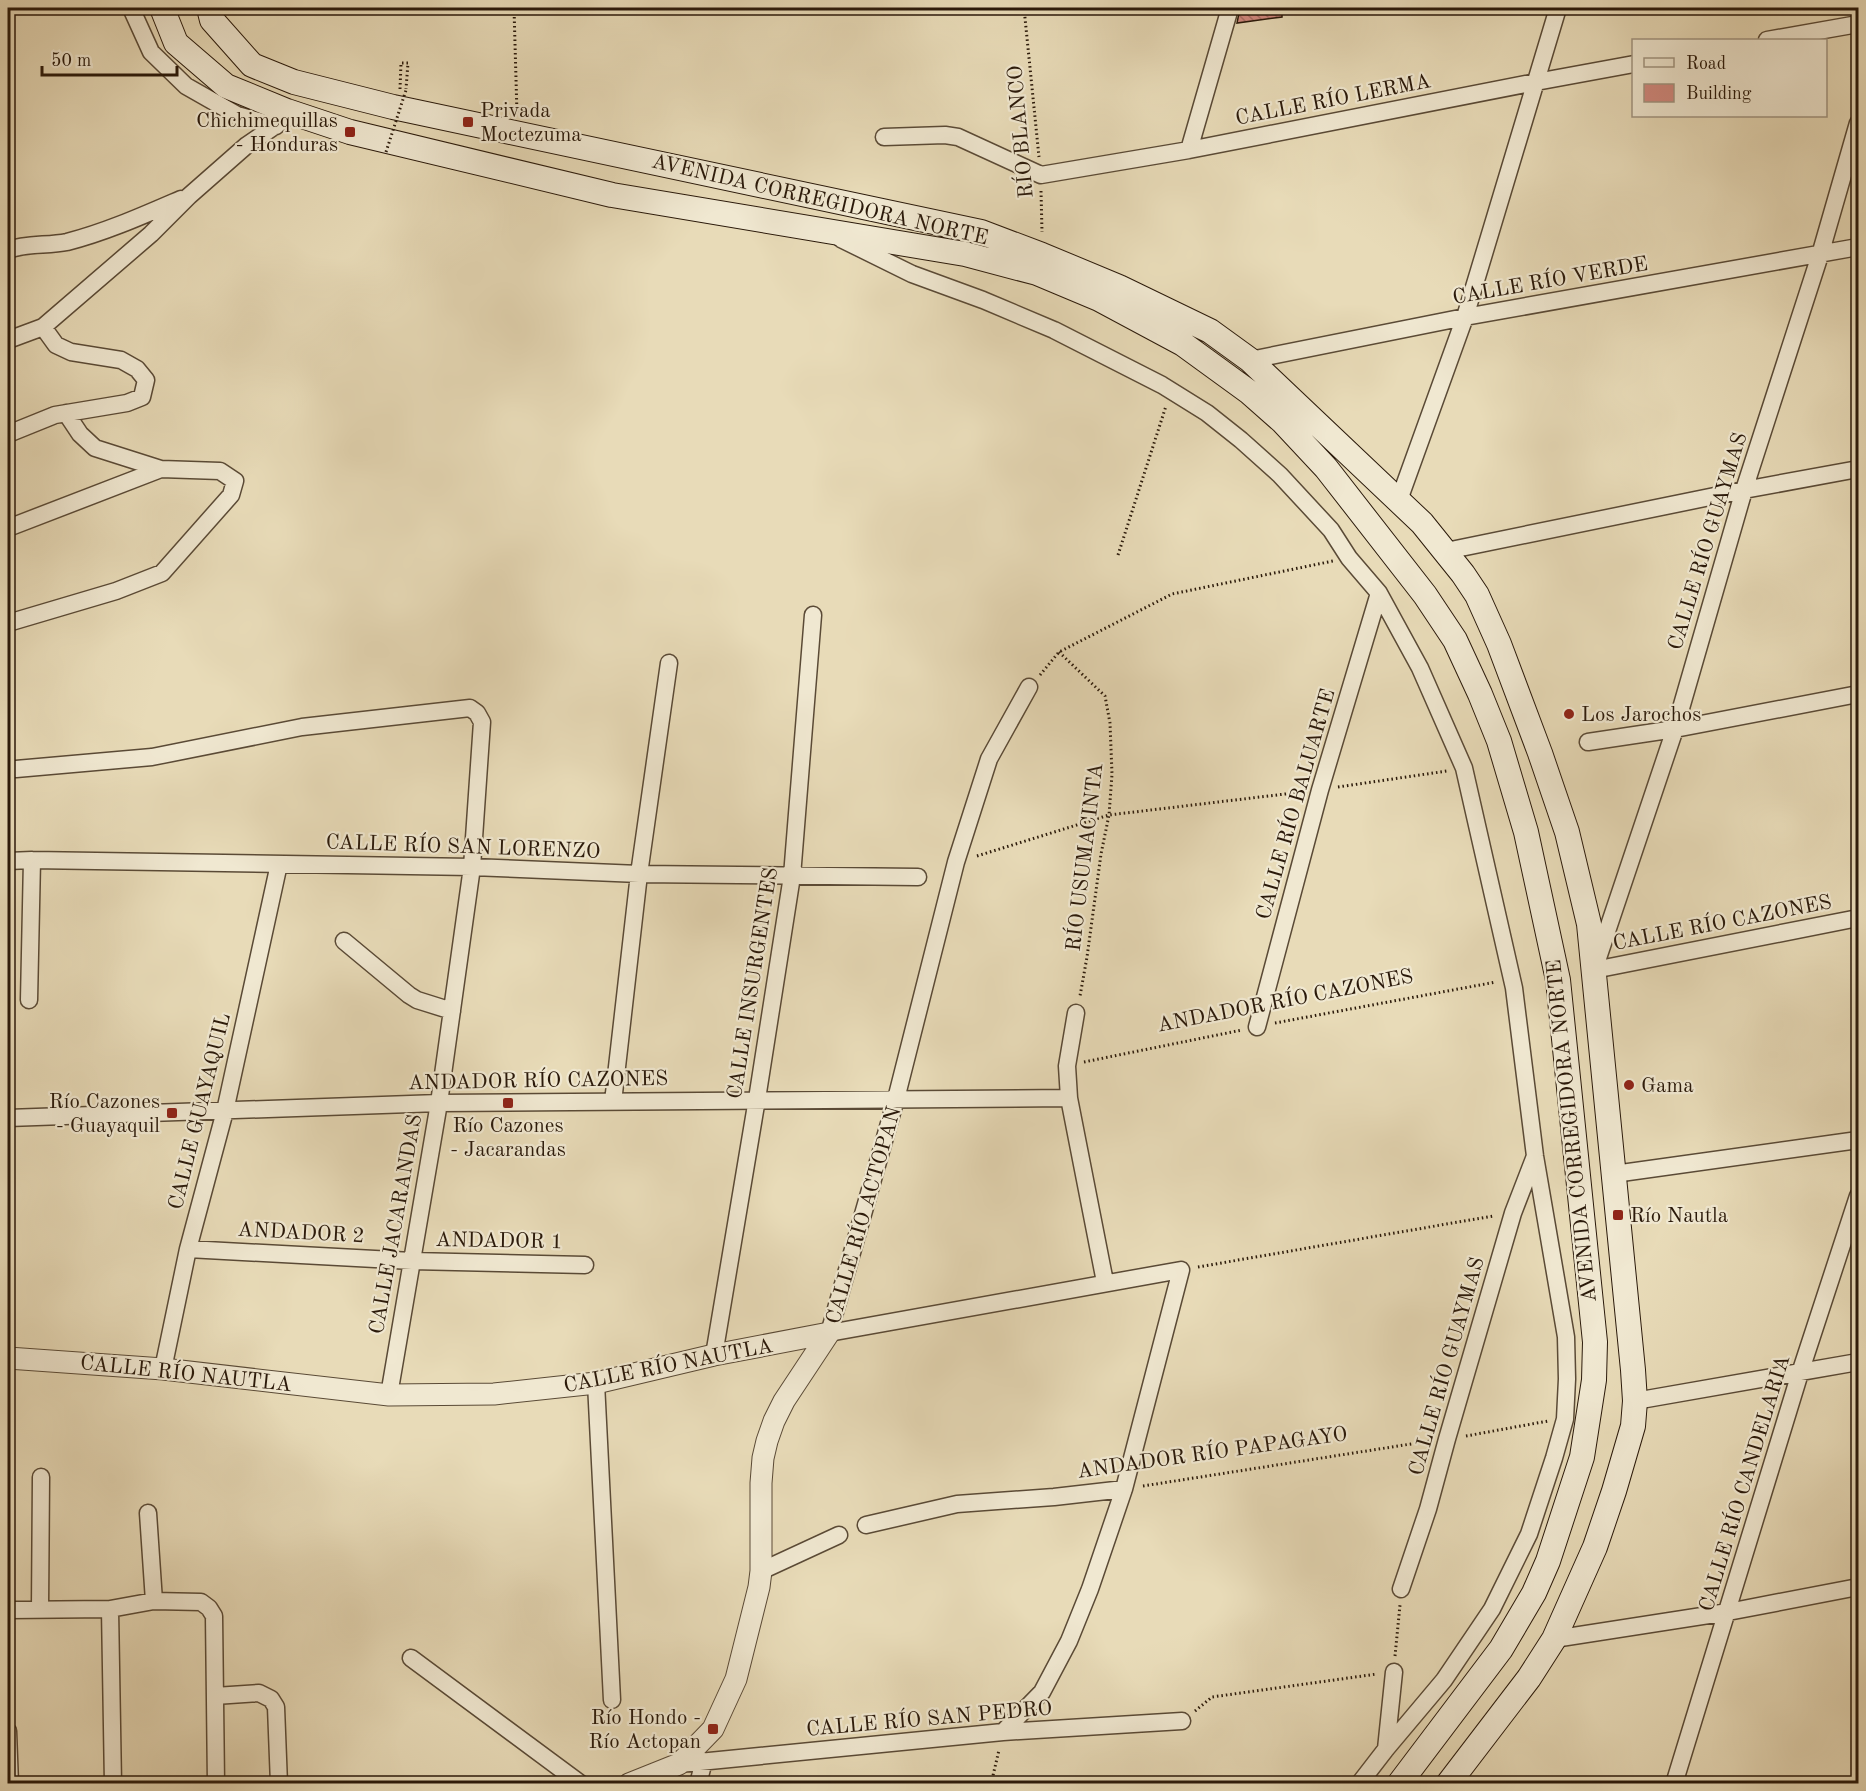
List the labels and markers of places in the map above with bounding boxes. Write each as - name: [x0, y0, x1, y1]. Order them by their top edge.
- place label: Privada Moctezuma: [480, 101, 582, 146]
- place label: Chichimequillas - Honduras: [196, 111, 338, 156]
- marker: Privada Moctezuma: [461, 115, 475, 129]
- marker: Chichimequillas - Honduras: [343, 125, 357, 139]
- place label: Los Jarochos: [1581, 705, 1701, 726]
- marker: Los Jarochos: [1562, 707, 1576, 721]
- place label: Gama: [1641, 1076, 1694, 1097]
- marker: Gama: [1622, 1078, 1636, 1092]
- place label: Río Cazones - Guayaquil: [49, 1092, 160, 1137]
- marker: Río Cazones - Jacarandas: [501, 1096, 515, 1110]
- marker: Río Cazones - Guayaquil: [165, 1106, 179, 1120]
- place label: Río Cazones - Jacarandas: [450, 1116, 566, 1161]
- place label: Río Nautla: [1630, 1206, 1728, 1227]
- marker: Río Nautla: [1611, 1208, 1625, 1222]
- place label: Río Hondo - Río Actopan: [588, 1708, 701, 1753]
- marker: Río Hondo - Río Actopan: [706, 1722, 720, 1736]

